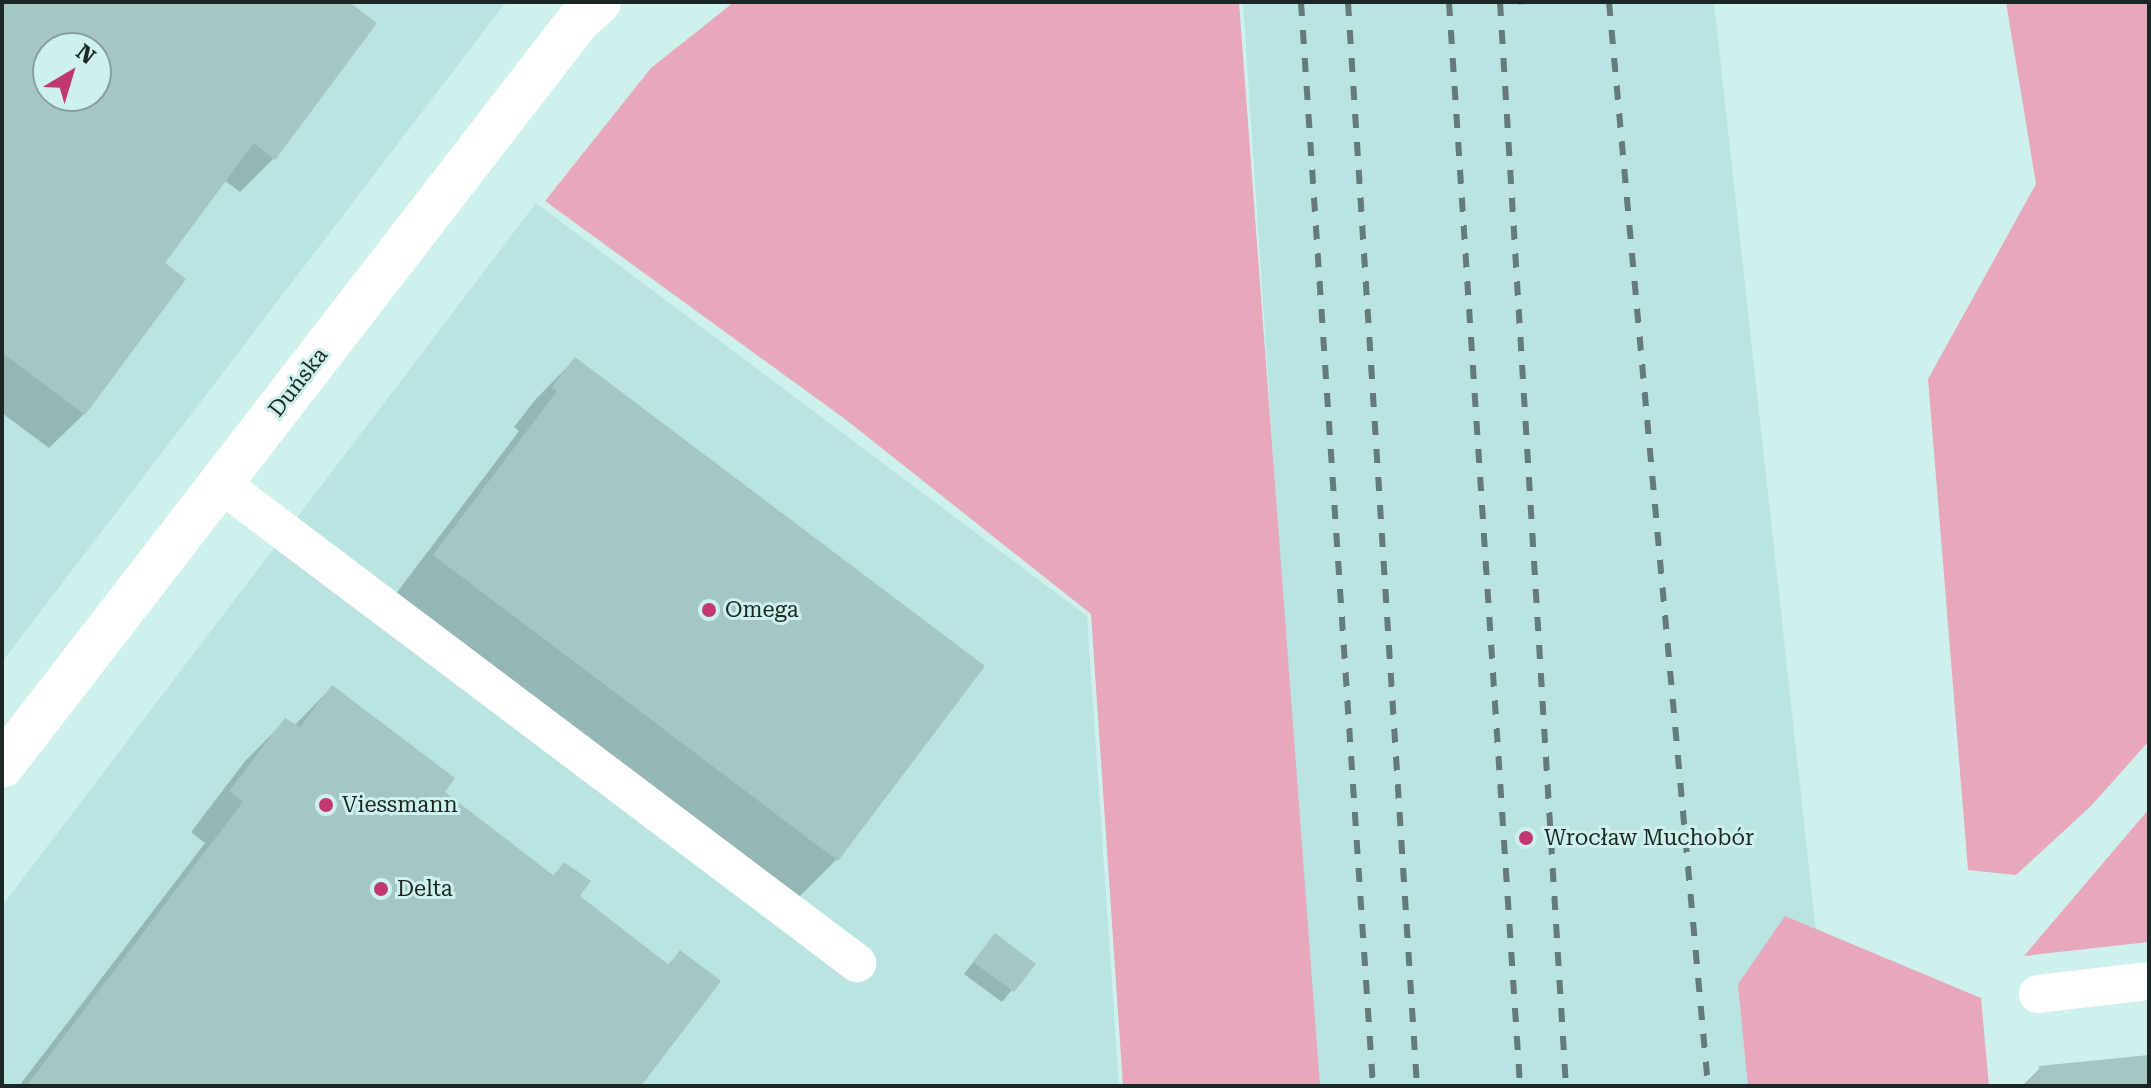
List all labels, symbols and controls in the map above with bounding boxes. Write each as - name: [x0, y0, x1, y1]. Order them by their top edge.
- north arrow: [32, 32, 112, 112]
- text: N: [71, 39, 100, 69]
- street label: Duńska: [263, 342, 333, 422]
- place label: Omega: [725, 597, 799, 623]
- marker: Omega: [700, 601, 718, 619]
- place label: Viessmann: [342, 792, 458, 818]
- marker: Viessmann: [317, 796, 335, 814]
- place label: Wrocław Muchobór: [1544, 825, 1754, 851]
- marker: Wrocław Muchobór: [1515, 827, 1537, 849]
- place label: Delta: [397, 876, 453, 902]
- marker: Delta: [372, 880, 390, 898]

